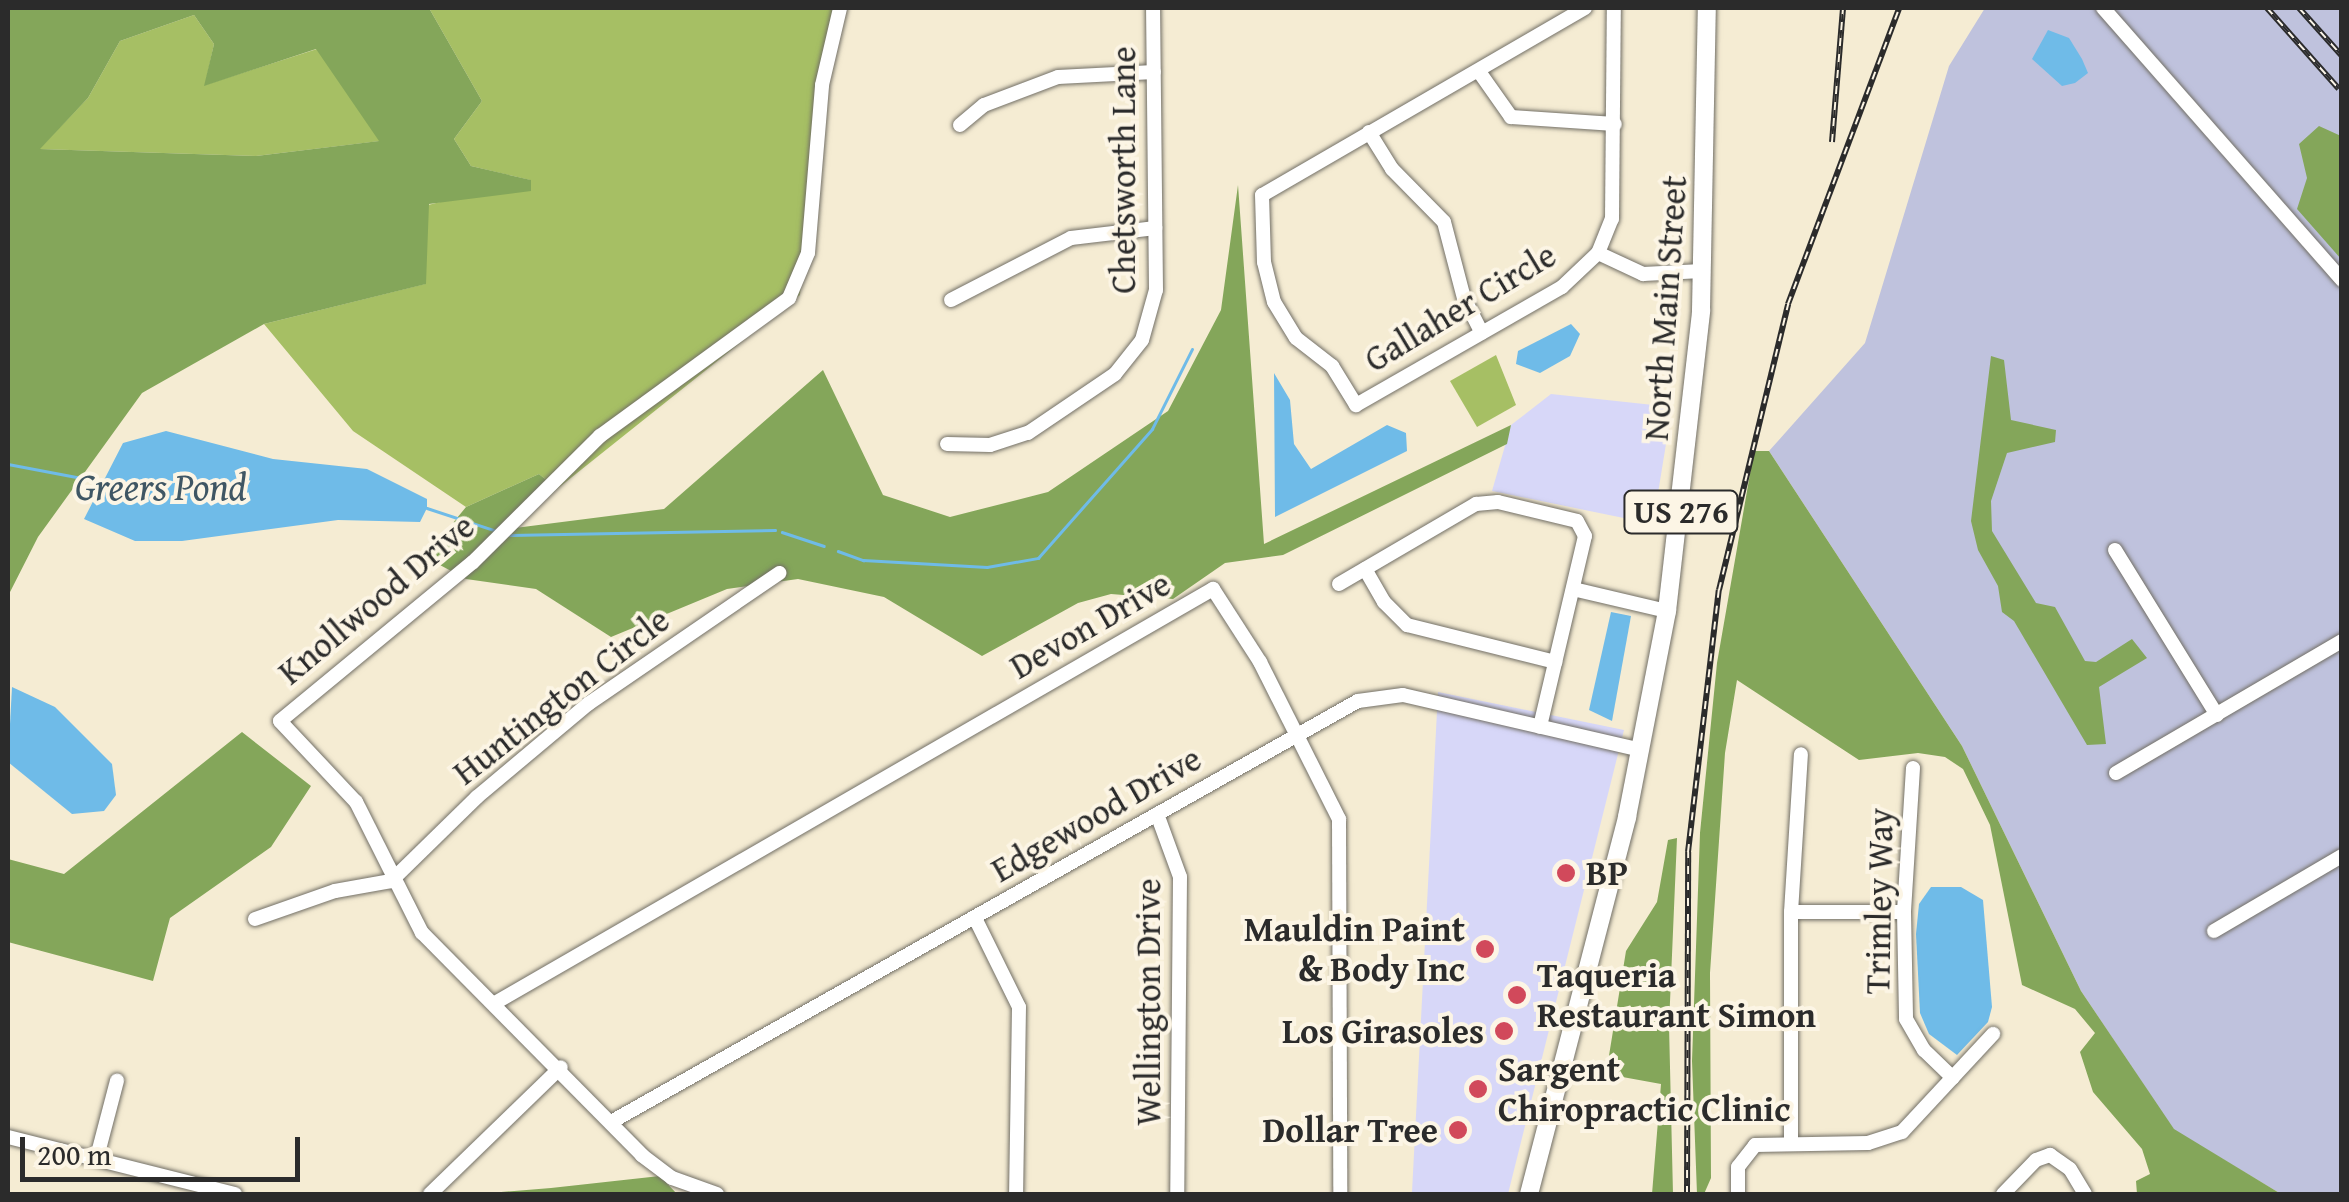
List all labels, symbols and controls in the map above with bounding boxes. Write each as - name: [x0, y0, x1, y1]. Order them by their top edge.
- street label: Chetsworth Lane: [1102, 46, 1144, 294]
- street label: North Main Street: [1635, 174, 1695, 442]
- street label: Gallaher Circle: [1357, 233, 1563, 381]
- water label: Greers Pond: [75, 464, 247, 510]
- road number: US 276: [1621, 485, 1741, 539]
- street label: Knollwood Drive: [269, 505, 483, 693]
- street label: Devon Drive: [1002, 562, 1178, 688]
- street label: Huntington Circle: [445, 599, 677, 793]
- street label: Edgewood Drive: [984, 737, 1208, 891]
- street label: Trimley Way: [1856, 808, 1902, 994]
- place label: BP: [1586, 852, 1628, 894]
- marker: BP: [1555, 862, 1577, 884]
- street label: Wellington Drive: [1127, 878, 1169, 1126]
- place label: Mauldin Paint & Body Inc: [1244, 908, 1465, 990]
- marker: Mauldin Paint & Body Inc: [1474, 938, 1496, 960]
- place label: Taqueria Restaurant Simon: [1537, 954, 1816, 1036]
- marker: Taqueria Restaurant Simon: [1506, 984, 1528, 1006]
- place label: Los Girasoles: [1282, 1010, 1484, 1052]
- marker: Los Girasoles: [1493, 1020, 1515, 1042]
- place label: Sargent Chiropractic Clinic: [1498, 1048, 1790, 1130]
- marker: Sargent Chiropractic Clinic: [1467, 1078, 1489, 1100]
- place label: Dollar Tree: [1263, 1109, 1438, 1151]
- scale bar: [25, 1117, 305, 1179]
- marker: Dollar Tree: [1447, 1119, 1469, 1141]
- text: 200 m: [37, 1132, 111, 1176]

